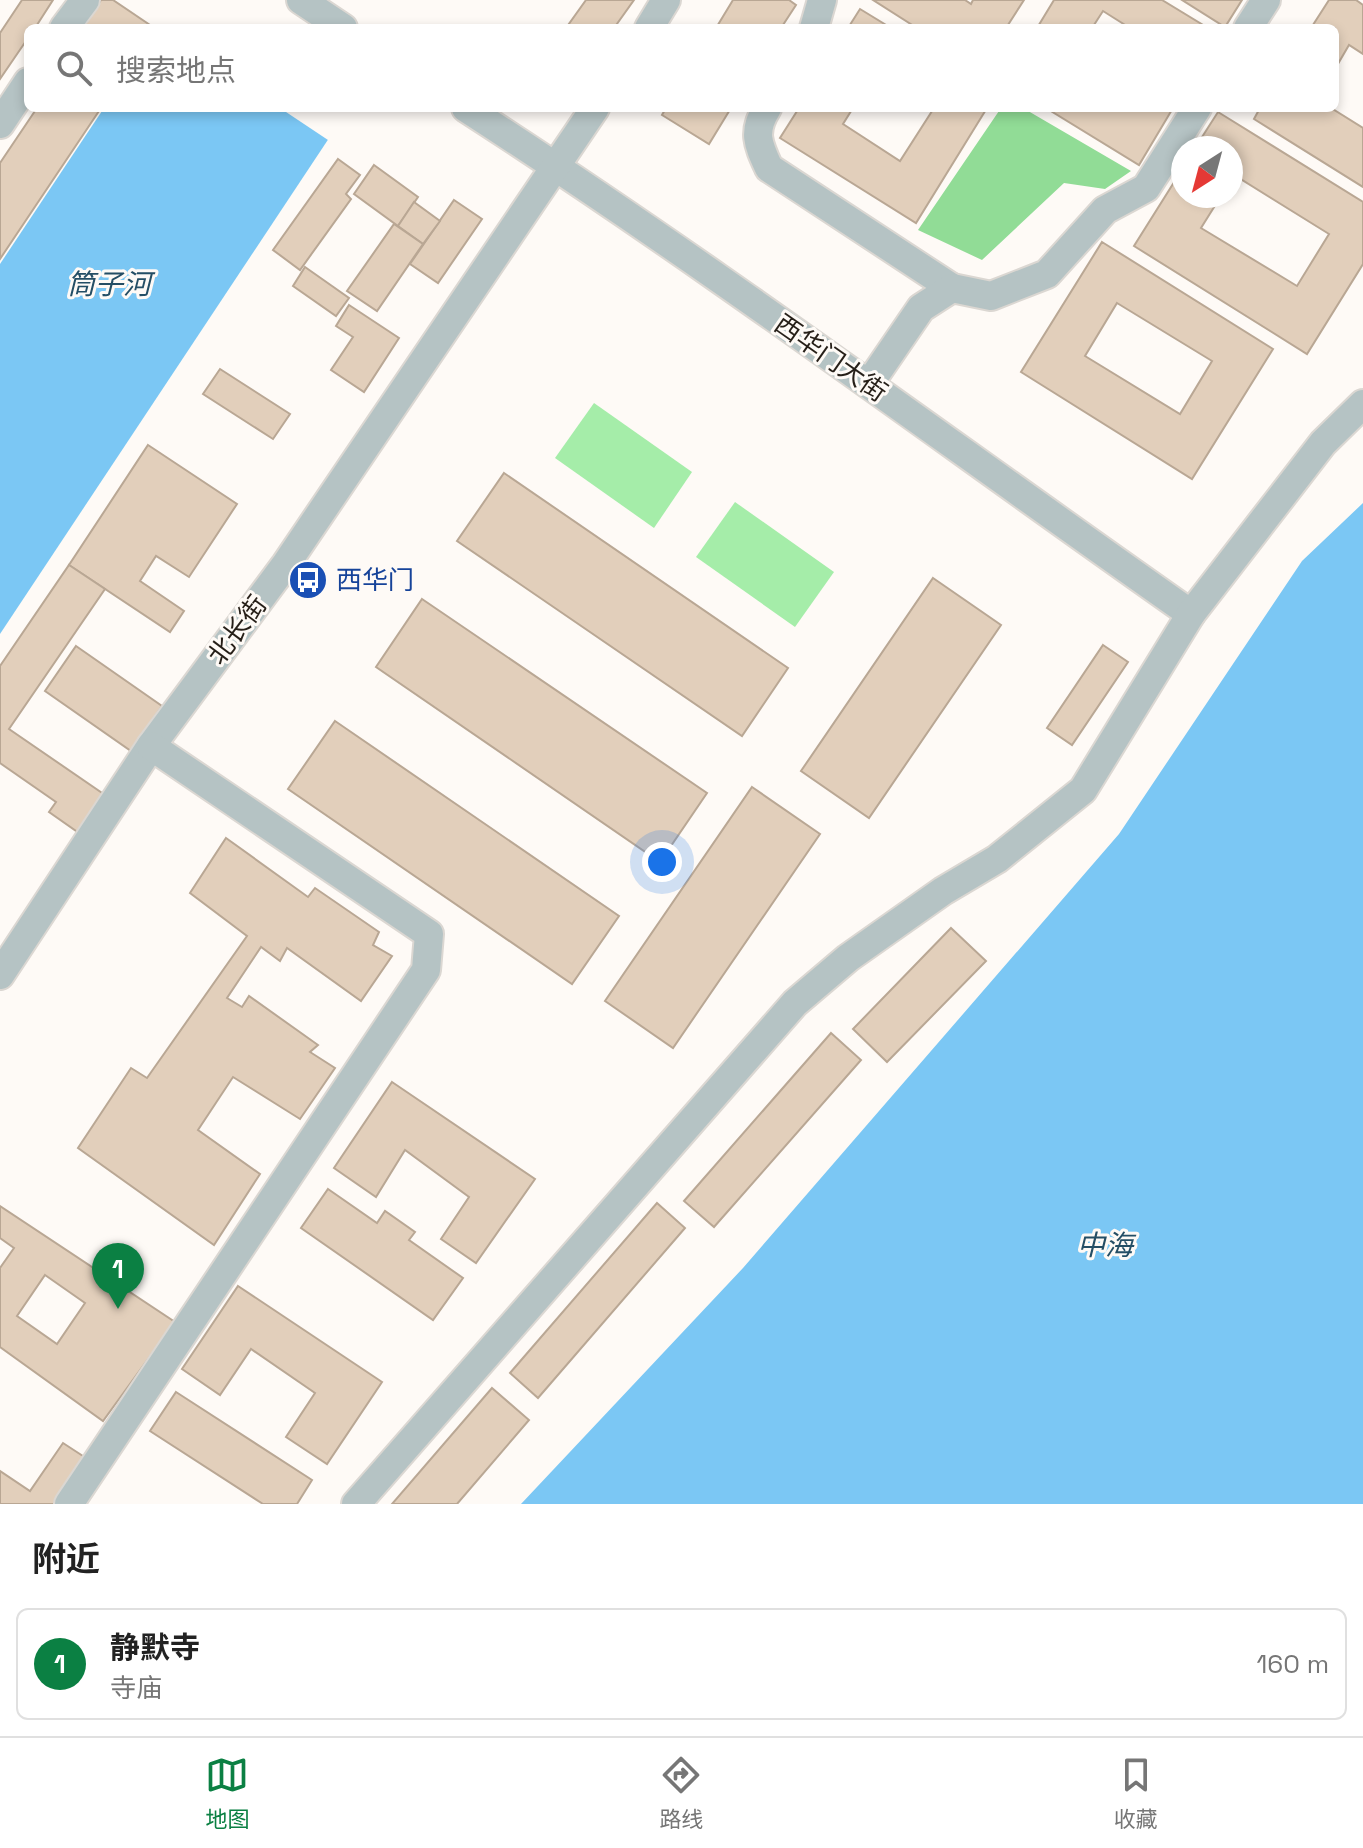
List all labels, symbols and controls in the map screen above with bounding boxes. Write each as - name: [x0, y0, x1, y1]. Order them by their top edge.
- search box: [24, 24, 1339, 112]
- icon: search: [52, 46, 96, 90]
- text: 搜索地点: [116, 51, 236, 90]
- north arrow: [1171, 136, 1243, 208]
- water label: 筒子河: [67, 266, 156, 302]
- street label: 西华门大街: [768, 307, 894, 409]
- bus stop icon: 西华门: [287, 559, 329, 601]
- place label: 西华门: [336, 563, 414, 597]
- street label: 北长街: [200, 589, 274, 671]
- your location: [642, 842, 682, 882]
- water label: 中海: [1077, 1227, 1137, 1263]
- pin: 1: [92, 1243, 144, 1309]
- text: 附近: [32, 1538, 100, 1581]
- text: 静默寺: [110, 1628, 200, 1667]
- text: 1: [54, 1647, 66, 1681]
- text: 160 m: [1257, 1647, 1329, 1681]
- text: 寺庙: [110, 1671, 162, 1705]
- tab: 地图: [205, 1753, 249, 1833]
- tab: 路线: [659, 1753, 704, 1833]
- tab: 收藏: [1114, 1753, 1158, 1833]

